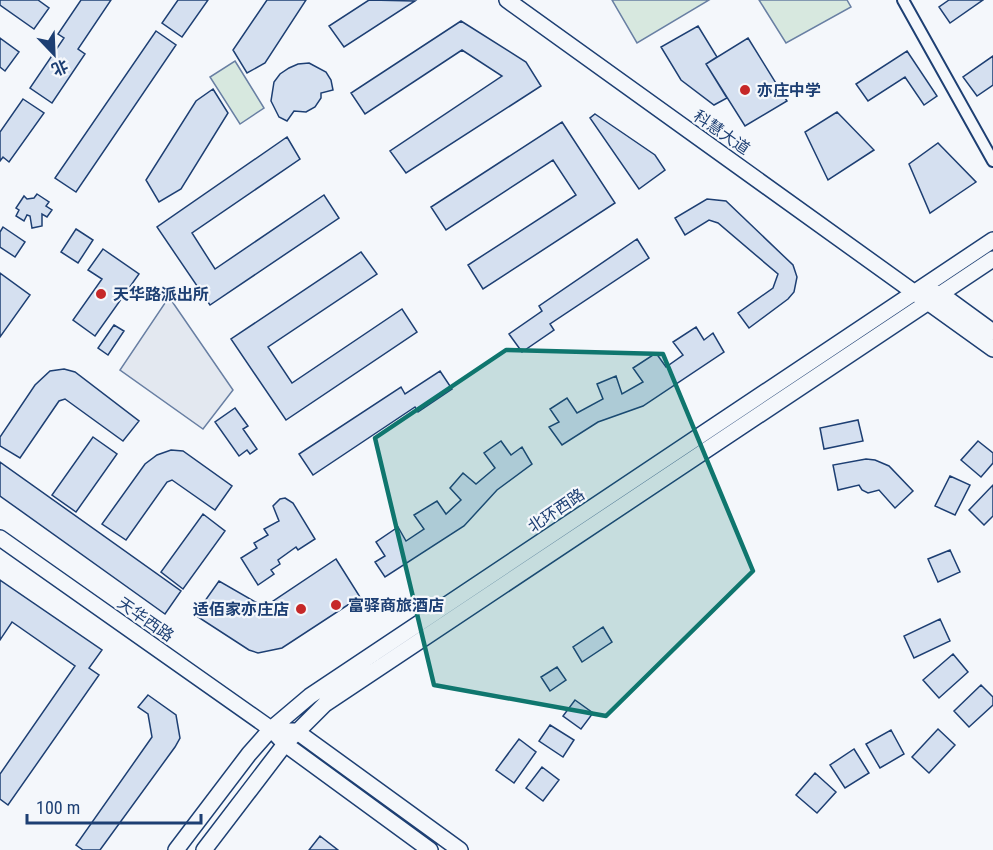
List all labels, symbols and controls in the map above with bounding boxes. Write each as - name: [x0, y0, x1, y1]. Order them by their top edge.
- north arrow: [24, 24, 84, 84]
- text: 北: [49, 55, 71, 79]
- place label: 亦庄中学: [757, 81, 821, 100]
- marker: 亦庄中学: [738, 83, 752, 97]
- street label: 科慧大道: [690, 106, 753, 159]
- place label: 天华路派出所: [113, 285, 209, 304]
- marker: 天华路派出所: [94, 287, 108, 301]
- street label: 北环西路: [524, 485, 588, 536]
- street label: 天华西路: [114, 593, 177, 646]
- place label: 富驿商旅酒店: [348, 596, 444, 615]
- marker: 富驿商旅酒店: [329, 598, 343, 612]
- place label: 适佰家亦庄店: [193, 600, 289, 619]
- marker: 适佰家亦庄店: [294, 602, 308, 616]
- scale bar: [27, 787, 201, 825]
- text: 100 m: [36, 797, 80, 818]

